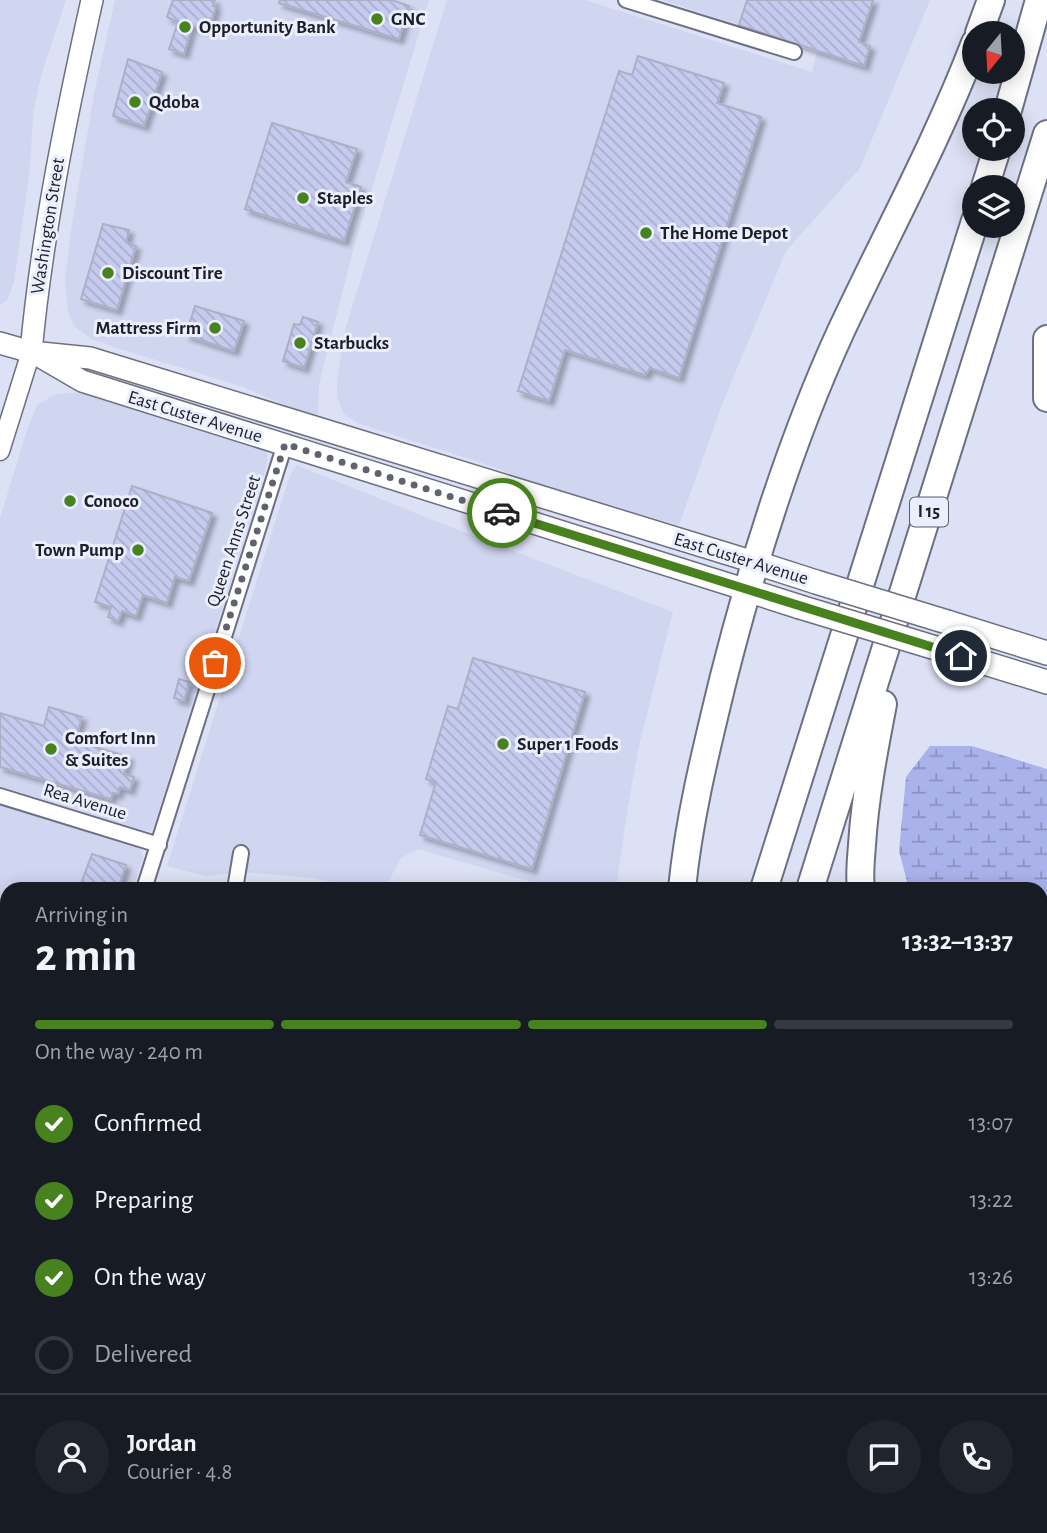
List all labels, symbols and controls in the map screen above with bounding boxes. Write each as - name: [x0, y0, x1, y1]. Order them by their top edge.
- place label: GNC: [391, 10, 425, 29]
- marker: GNC: [369, 11, 385, 27]
- place label: Opportunity Bank: [199, 18, 336, 37]
- marker: Opportunity Bank: [177, 19, 193, 35]
- north arrow: [962, 21, 1026, 84]
- map controls: [962, 21, 1025, 238]
- place label: Qdoba: [149, 93, 200, 112]
- marker: Qdoba: [127, 94, 143, 110]
- button: locate: [962, 98, 1025, 161]
- street label: Washington Street: [28, 156, 68, 296]
- button: layers: [962, 175, 1025, 238]
- place label: Staples: [317, 189, 373, 208]
- marker: Staples: [295, 190, 311, 206]
- place label: The Home Depot: [660, 224, 788, 243]
- marker: The Home Depot: [638, 225, 654, 241]
- place label: Discount Tire: [122, 264, 223, 283]
- marker: Discount Tire: [100, 265, 116, 281]
- place label: Mattress Firm: [95, 319, 201, 338]
- marker: Mattress Firm: [207, 320, 223, 336]
- place label: Starbucks: [314, 334, 389, 353]
- marker: Starbucks: [292, 335, 308, 351]
- street label: East Custer Avenue: [126, 388, 264, 446]
- street label: Queen Anns Street: [204, 473, 264, 609]
- courier: [467, 478, 537, 548]
- place label: Conoco: [84, 492, 139, 511]
- marker: Conoco: [62, 493, 78, 509]
- icon: car: [483, 494, 521, 532]
- road number: I 15: [910, 498, 948, 526]
- street label: East Custer Avenue: [672, 530, 810, 588]
- place label: Town Pump: [35, 541, 124, 560]
- marker: Town Pump: [130, 542, 146, 558]
- pin: [931, 626, 991, 686]
- pin: [185, 633, 245, 693]
- icon: home: [942, 637, 980, 675]
- icon: bag: [196, 644, 234, 682]
- place label: Comfort Inn & Suites: [65, 729, 156, 770]
- place label: Super 1 Foods: [517, 735, 619, 754]
- marker: Super 1 Foods: [495, 736, 511, 752]
- marker: Comfort Inn & Suites: [43, 741, 59, 757]
- street label: Rea Avenue: [41, 780, 129, 824]
- text: Arriving in: [35, 904, 128, 927]
- text: 13:32–13:37: [902, 928, 1013, 954]
- text: 2 min: [35, 933, 137, 979]
- text: On the way · 240 m: [35, 1041, 203, 1064]
- icon: check: [35, 1105, 73, 1143]
- text: Confirmed: [94, 1110, 202, 1136]
- text: 13:07: [969, 1112, 1013, 1135]
- icon: check: [35, 1182, 73, 1220]
- text: Preparing: [94, 1187, 193, 1213]
- text: 13:22: [969, 1189, 1013, 1212]
- icon: check: [35, 1259, 73, 1297]
- text: On the way: [94, 1264, 206, 1290]
- text: 13:26: [969, 1266, 1013, 1289]
- text: Delivered: [94, 1341, 192, 1367]
- button: person: [35, 1420, 109, 1494]
- button: chat: [847, 1420, 921, 1494]
- button: phone: [939, 1420, 1013, 1494]
- text: Jordan: [127, 1430, 197, 1456]
- text: Courier · 4.8: [127, 1461, 232, 1484]

